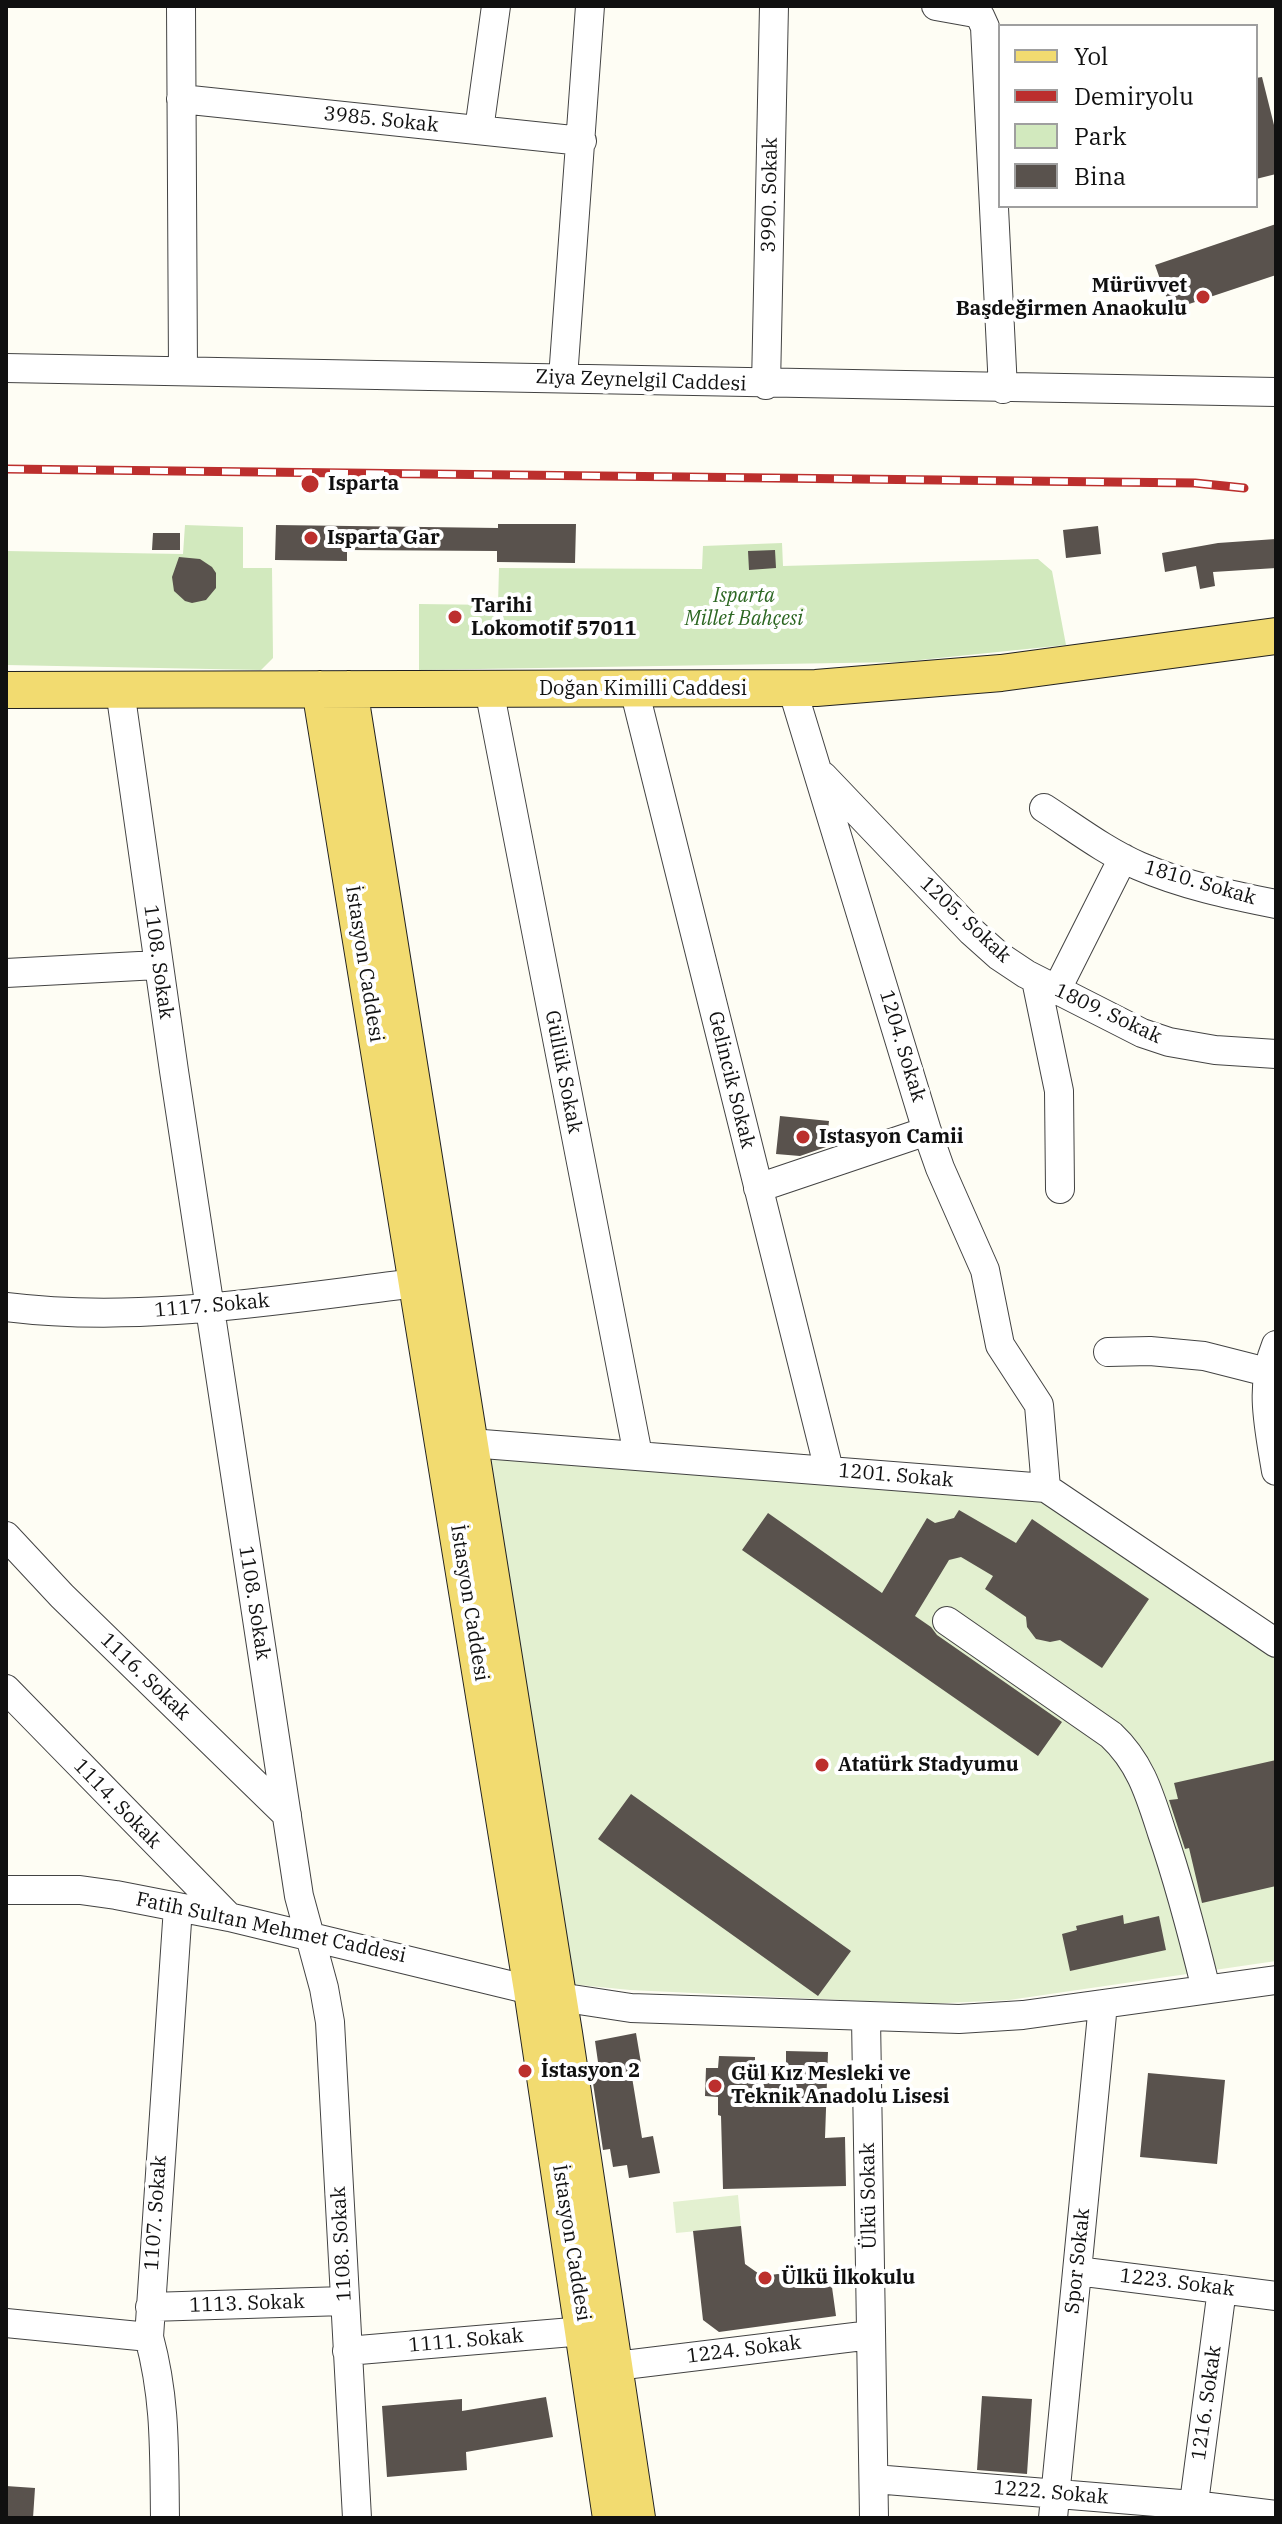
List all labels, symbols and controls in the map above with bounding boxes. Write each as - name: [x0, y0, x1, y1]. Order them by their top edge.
- legend: [998, 24, 1258, 208]
- text: Yol: [1074, 40, 1108, 72]
- text: Demiryolu: [1074, 80, 1194, 112]
- street label: 3985. Sokak: [322, 102, 440, 138]
- text: Park: [1074, 120, 1126, 152]
- street label: 3990. Sokak: [757, 137, 783, 253]
- text: Bina: [1074, 160, 1126, 192]
- place label: Mürüvvet Başdeğirmen Anaokulu: [956, 274, 1187, 321]
- marker: Mürüvvet Başdeğirmen Anaokulu: [1194, 288, 1212, 306]
- street label: Ziya Zeynelgil Caddesi: [535, 365, 747, 397]
- place label: Isparta: [328, 472, 399, 496]
- marker: Isparta: [299, 473, 321, 495]
- place label: Isparta Gar: [327, 526, 440, 550]
- marker: Isparta Gar: [302, 529, 320, 547]
- park label: Isparta Millet Bahçesi: [685, 584, 803, 631]
- place label: Tarihi Lokomotif 57011: [471, 594, 637, 641]
- marker: Tarihi Lokomotif 57011: [446, 608, 464, 626]
- street label: Doğan Kimilli Caddesi: [539, 677, 747, 701]
- street label: 1810. Sokak: [1141, 856, 1259, 910]
- street label: 1205. Sokak: [915, 872, 1015, 968]
- street label: İstasyon Caddesi: [340, 884, 388, 1044]
- street label: 1108. Sokak: [138, 903, 178, 1021]
- street label: 1809. Sokak: [1051, 979, 1165, 1049]
- street label: 1204. Sokak: [874, 987, 930, 1105]
- street label: Güllük Sokak: [539, 1008, 587, 1136]
- street label: Gelincik Sokak: [702, 1009, 760, 1151]
- place label: Istasyon Camii: [819, 1125, 964, 1149]
- marker: Istasyon Camii: [794, 1128, 812, 1146]
- street label: 1117. Sokak: [154, 1289, 270, 1323]
- street label: 1201. Sokak: [838, 1459, 954, 1493]
- street label: İstasyon Caddesi: [445, 1523, 493, 1683]
- street label: 1108. Sokak: [233, 1544, 275, 1662]
- street label: 1116. Sokak: [95, 1628, 195, 1726]
- place label: Atatürk Stadyumu: [838, 1753, 1019, 1777]
- street label: 1114. Sokak: [68, 1754, 166, 1854]
- marker: Atatürk Stadyumu: [813, 1756, 831, 1774]
- street label: Fatih Sultan Mehmet Caddesi: [134, 1888, 408, 1968]
- place label: İstasyon 2: [541, 2059, 640, 2083]
- marker: İstasyon 2: [516, 2062, 534, 2080]
- place label: Gül Kız Mesleki ve Teknik Anadolu Lisesi: [731, 2062, 950, 2109]
- marker: Gül Kız Mesleki ve Teknik Anadolu Lisesi: [706, 2077, 724, 2095]
- street label: Ülkü Sokak: [856, 2143, 882, 2249]
- street label: 1107. Sokak: [140, 2155, 172, 2271]
- street label: İstasyon Caddesi: [547, 2163, 595, 2323]
- street label: 1108. Sokak: [327, 2186, 357, 2302]
- street label: Spor Sokak: [1061, 2207, 1095, 2315]
- street label: 1223. Sokak: [1118, 2264, 1236, 2302]
- place label: Ülkü İlkokulu: [781, 2266, 915, 2290]
- marker: Ülkü İlkokulu: [756, 2269, 774, 2287]
- street label: 1113. Sokak: [189, 2290, 305, 2318]
- street label: 1111. Sokak: [408, 2324, 524, 2358]
- street label: 1224. Sokak: [685, 2331, 803, 2369]
- street label: 1216. Sokak: [1187, 2344, 1227, 2462]
- street label: 1222. Sokak: [993, 2476, 1109, 2510]

